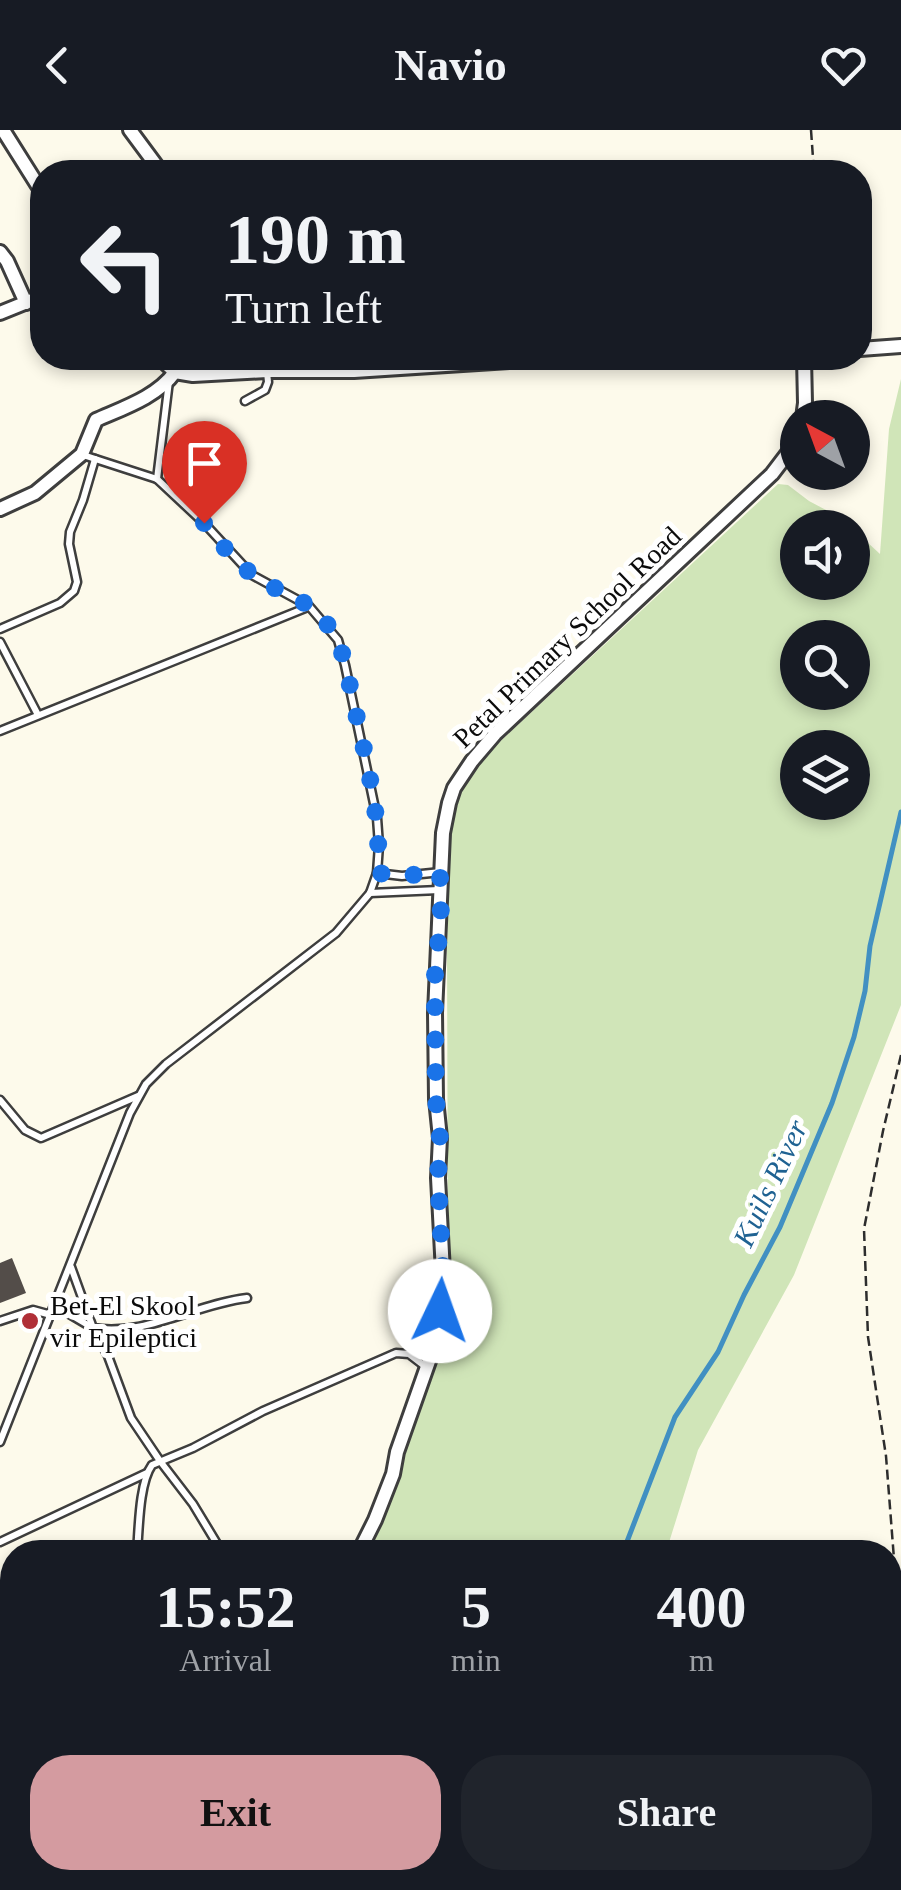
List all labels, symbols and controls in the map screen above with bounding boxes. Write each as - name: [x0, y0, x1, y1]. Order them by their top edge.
- icon: back: [30, 38, 85, 93]
- icon: heart: [816, 38, 871, 93]
- text: Navio: [394, 40, 507, 90]
- icon: left: [60, 200, 190, 330]
- text: 190 m: [225, 201, 406, 278]
- text: Turn left: [225, 283, 382, 333]
- north arrow: [780, 400, 870, 490]
- map controls: [780, 400, 870, 820]
- pin: [162, 421, 247, 524]
- icon: arrive: [177, 436, 232, 491]
- button: sound: [780, 510, 870, 600]
- street label: Petal Primary School Road: [447, 520, 687, 754]
- button: search: [780, 620, 870, 710]
- button: layers: [780, 730, 870, 820]
- water label: Kuils River: [726, 1114, 814, 1252]
- position arrow: [388, 1259, 492, 1363]
- place label: Bet-El Skool vir Epileptici: [50, 1290, 197, 1353]
- marker: Bet-El Skool vir Epileptici: [19, 1310, 41, 1332]
- text: 15:52: [156, 1574, 296, 1640]
- text: 5: [461, 1574, 491, 1640]
- text: 400: [656, 1574, 746, 1640]
- text: Arrival: [179, 1642, 272, 1678]
- text: min: [451, 1642, 501, 1678]
- text: m: [689, 1642, 714, 1678]
- button: Exit: [30, 1755, 441, 1870]
- button: Share: [461, 1755, 872, 1870]

